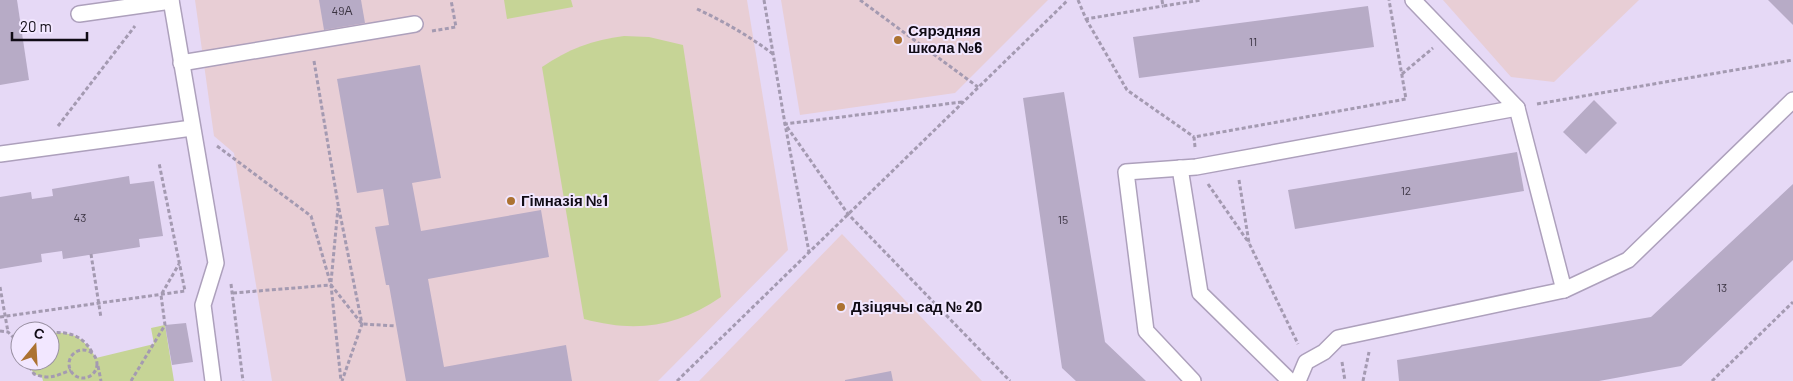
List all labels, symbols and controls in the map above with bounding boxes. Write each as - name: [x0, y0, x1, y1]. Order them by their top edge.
- house number: 49А: [332, 3, 352, 17]
- scale bar: [12, 10, 88, 42]
- text: 20 m: [20, 17, 52, 35]
- place label: Сярэдняя школа №6: [908, 21, 982, 56]
- marker: Сярэдняя школа №6: [892, 34, 904, 46]
- house number: 11: [1249, 34, 1257, 48]
- house number: 12: [1401, 183, 1411, 197]
- place label: Гімназія №1: [521, 191, 608, 209]
- marker: Гімназія №1: [505, 195, 517, 207]
- house number: 43: [74, 210, 86, 224]
- house number: 15: [1058, 212, 1068, 226]
- house number: 13: [1717, 280, 1727, 294]
- place label: Дзіцячы сад № 20: [851, 297, 982, 315]
- marker: Дзіцячы сад № 20: [835, 301, 847, 313]
- north arrow: [10, 321, 60, 371]
- text: С: [32, 324, 47, 343]

